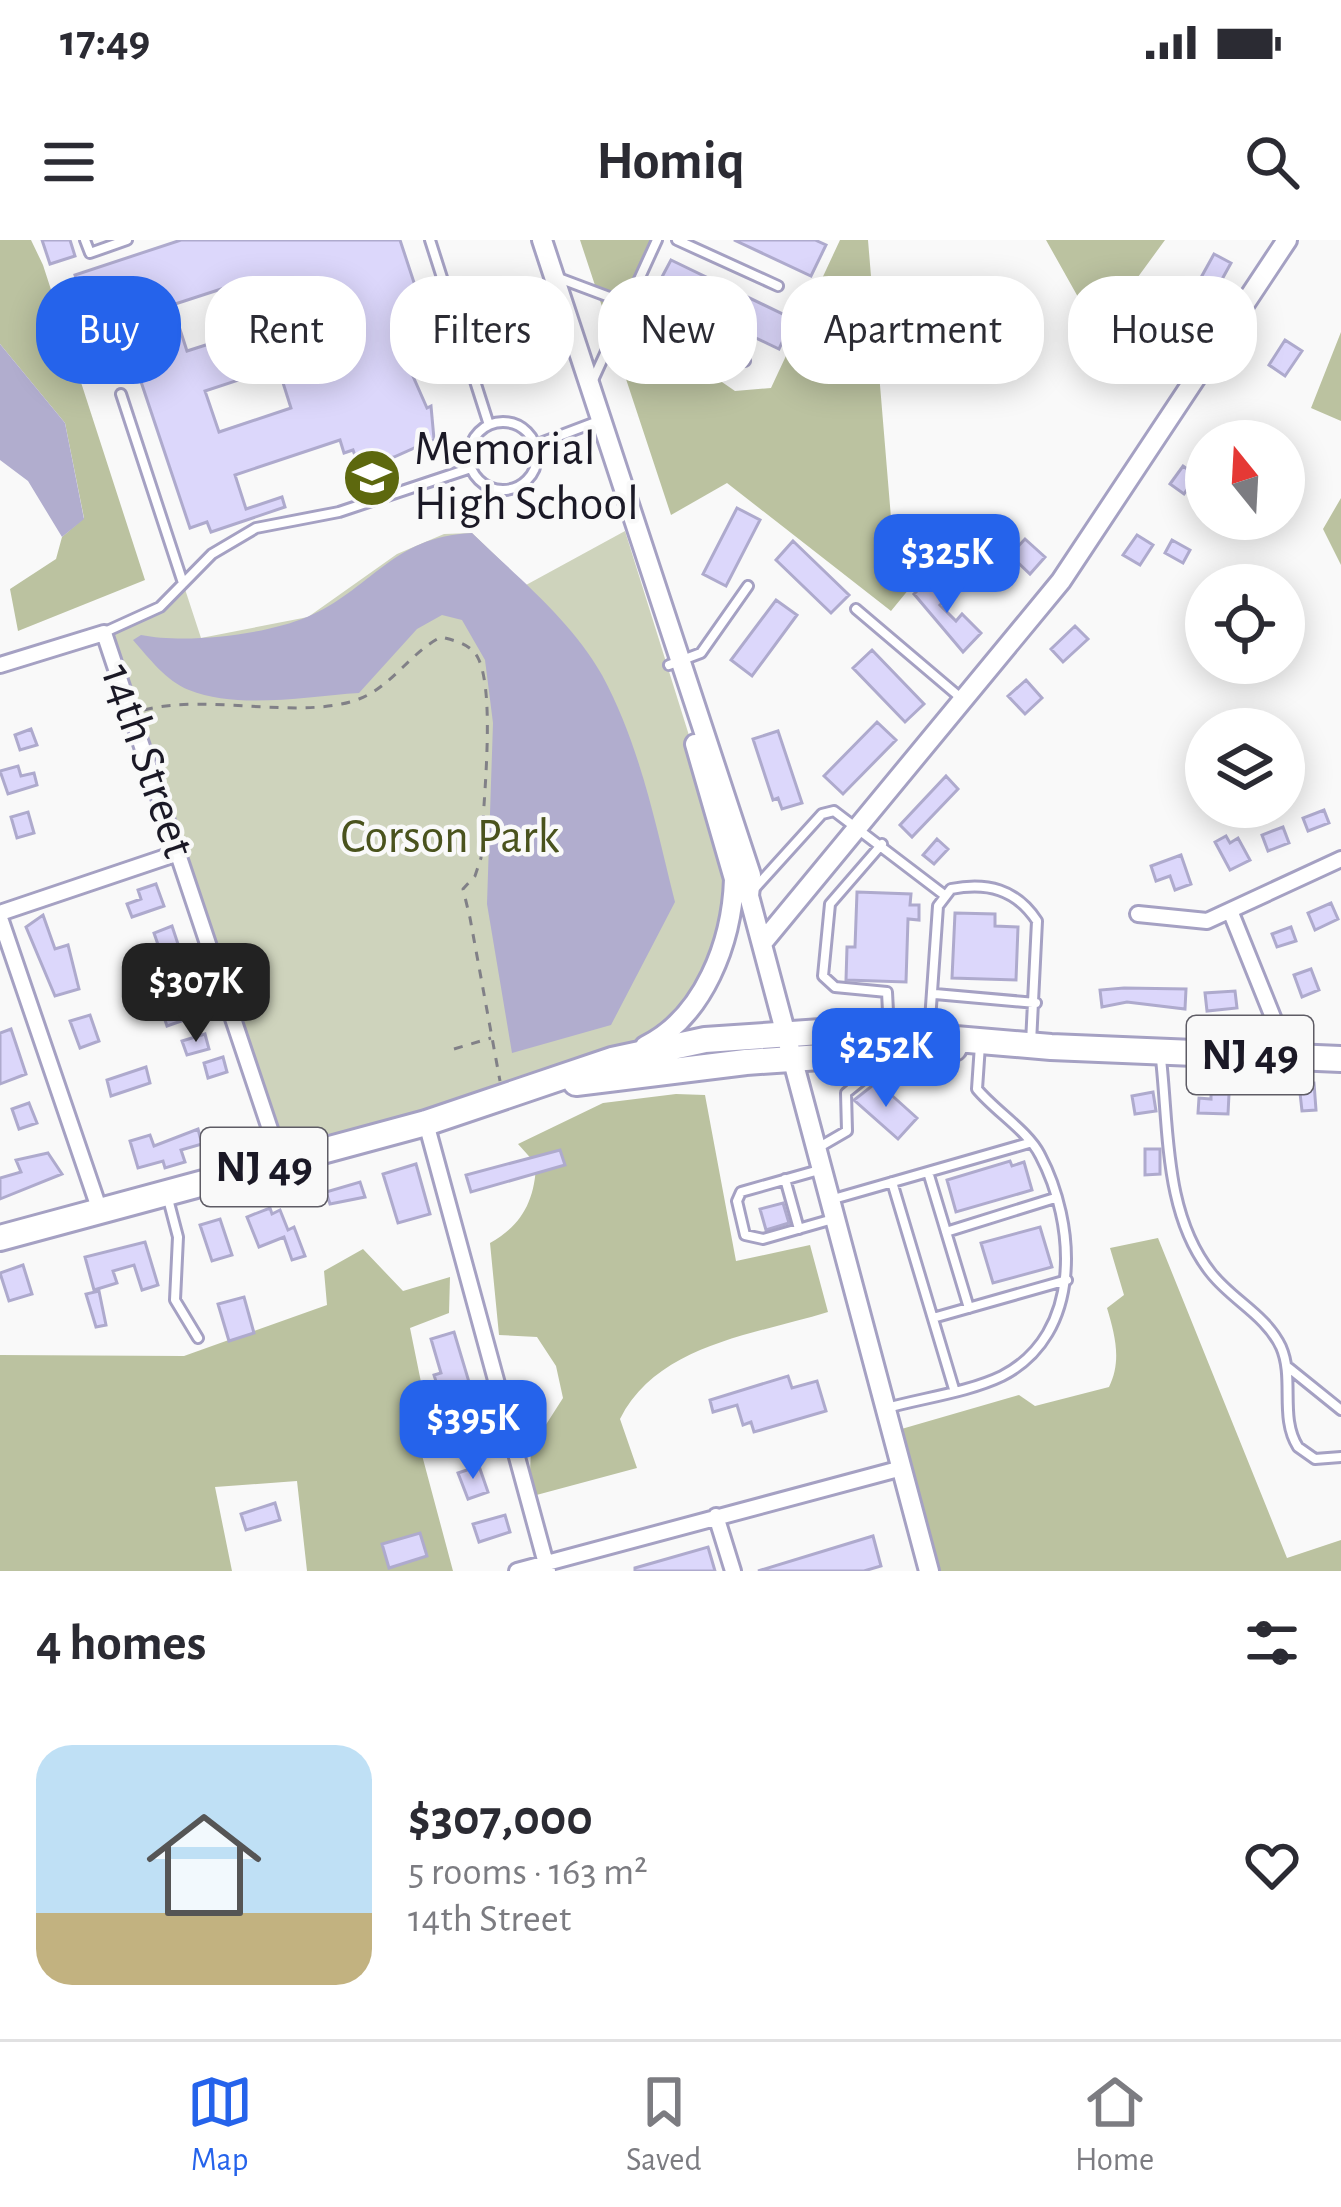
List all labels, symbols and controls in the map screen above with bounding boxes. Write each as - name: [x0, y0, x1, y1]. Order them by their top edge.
- text: 17:49: [60, 19, 150, 64]
- icon: menu: [36, 129, 102, 195]
- icon: search: [1239, 129, 1305, 195]
- text: Homiq: [596, 135, 745, 189]
- chip: Buy: [36, 276, 181, 384]
- chip: Rent: [205, 276, 366, 384]
- chip: Filters: [390, 276, 574, 384]
- chip: New: [598, 276, 757, 384]
- chip: Apartment: [781, 276, 1044, 384]
- chip: House: [1068, 276, 1257, 384]
- north arrow: [1185, 420, 1305, 540]
- map controls: [1185, 420, 1305, 828]
- place label: Memorial High School: [414, 426, 639, 529]
- school or university icon: Memorial High School: [341, 447, 403, 509]
- pin: $325K: [863, 514, 1031, 616]
- text: $325K: [901, 533, 993, 572]
- button: locate: [1185, 564, 1305, 684]
- street label: 14th Street: [92, 658, 202, 864]
- button: layers: [1185, 708, 1305, 828]
- park label: Corson Park: [341, 814, 560, 862]
- pin: $307K: [112, 943, 280, 1045]
- text: $307K: [149, 962, 243, 1001]
- pin: $252K: [802, 1008, 970, 1110]
- road number: NJ 49: [1187, 1016, 1313, 1094]
- text: $252K: [839, 1027, 933, 1066]
- road number: NJ 49: [201, 1128, 327, 1206]
- pin: $395K: [389, 1380, 557, 1482]
- text: $395K: [427, 1399, 519, 1438]
- icon: filters: [1239, 1610, 1305, 1676]
- text: 4 homes: [36, 1618, 206, 1669]
- icon: home: [132, 1793, 276, 1937]
- text: $307,000: [408, 1793, 593, 1844]
- icon: heart: [1239, 1832, 1305, 1898]
- text: 5 rooms · 163 m²: [408, 1853, 648, 1892]
- text: 14th Street: [408, 1900, 571, 1939]
- tab: Map: [187, 2069, 253, 2181]
- tab: Saved: [626, 2069, 702, 2181]
- tab: Home: [1075, 2069, 1154, 2181]

